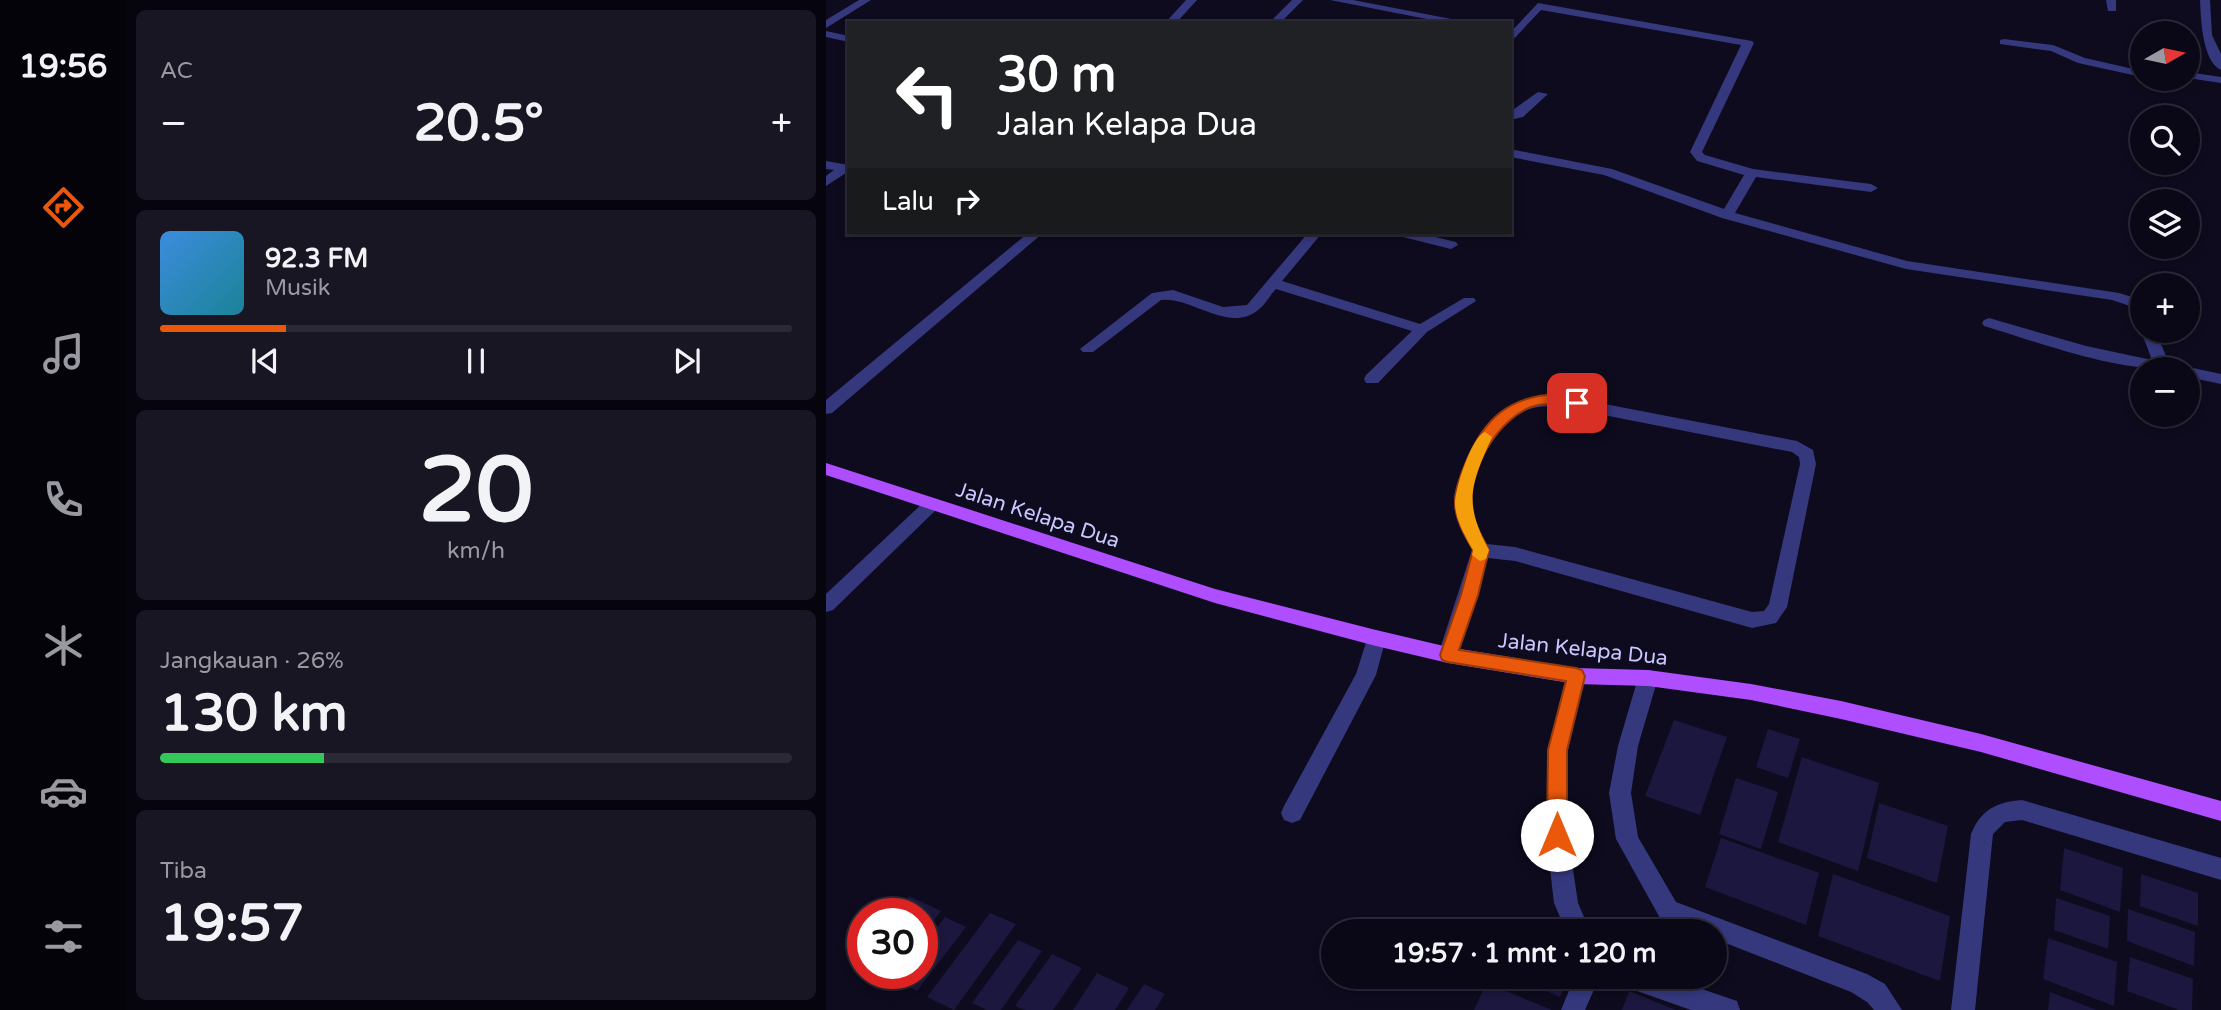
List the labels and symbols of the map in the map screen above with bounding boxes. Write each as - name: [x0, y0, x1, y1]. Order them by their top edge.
- north arrow: [2130, 21, 2200, 91]
- pin: [1547, 373, 1607, 433]
- street label: Jalan Kelapa Dua: [953, 477, 1123, 554]
- street label: Jalan Kelapa Dua: [1497, 628, 1669, 671]
- position arrow: [1520, 798, 1594, 872]
- speed limit sign: 30: [847, 898, 938, 989]

